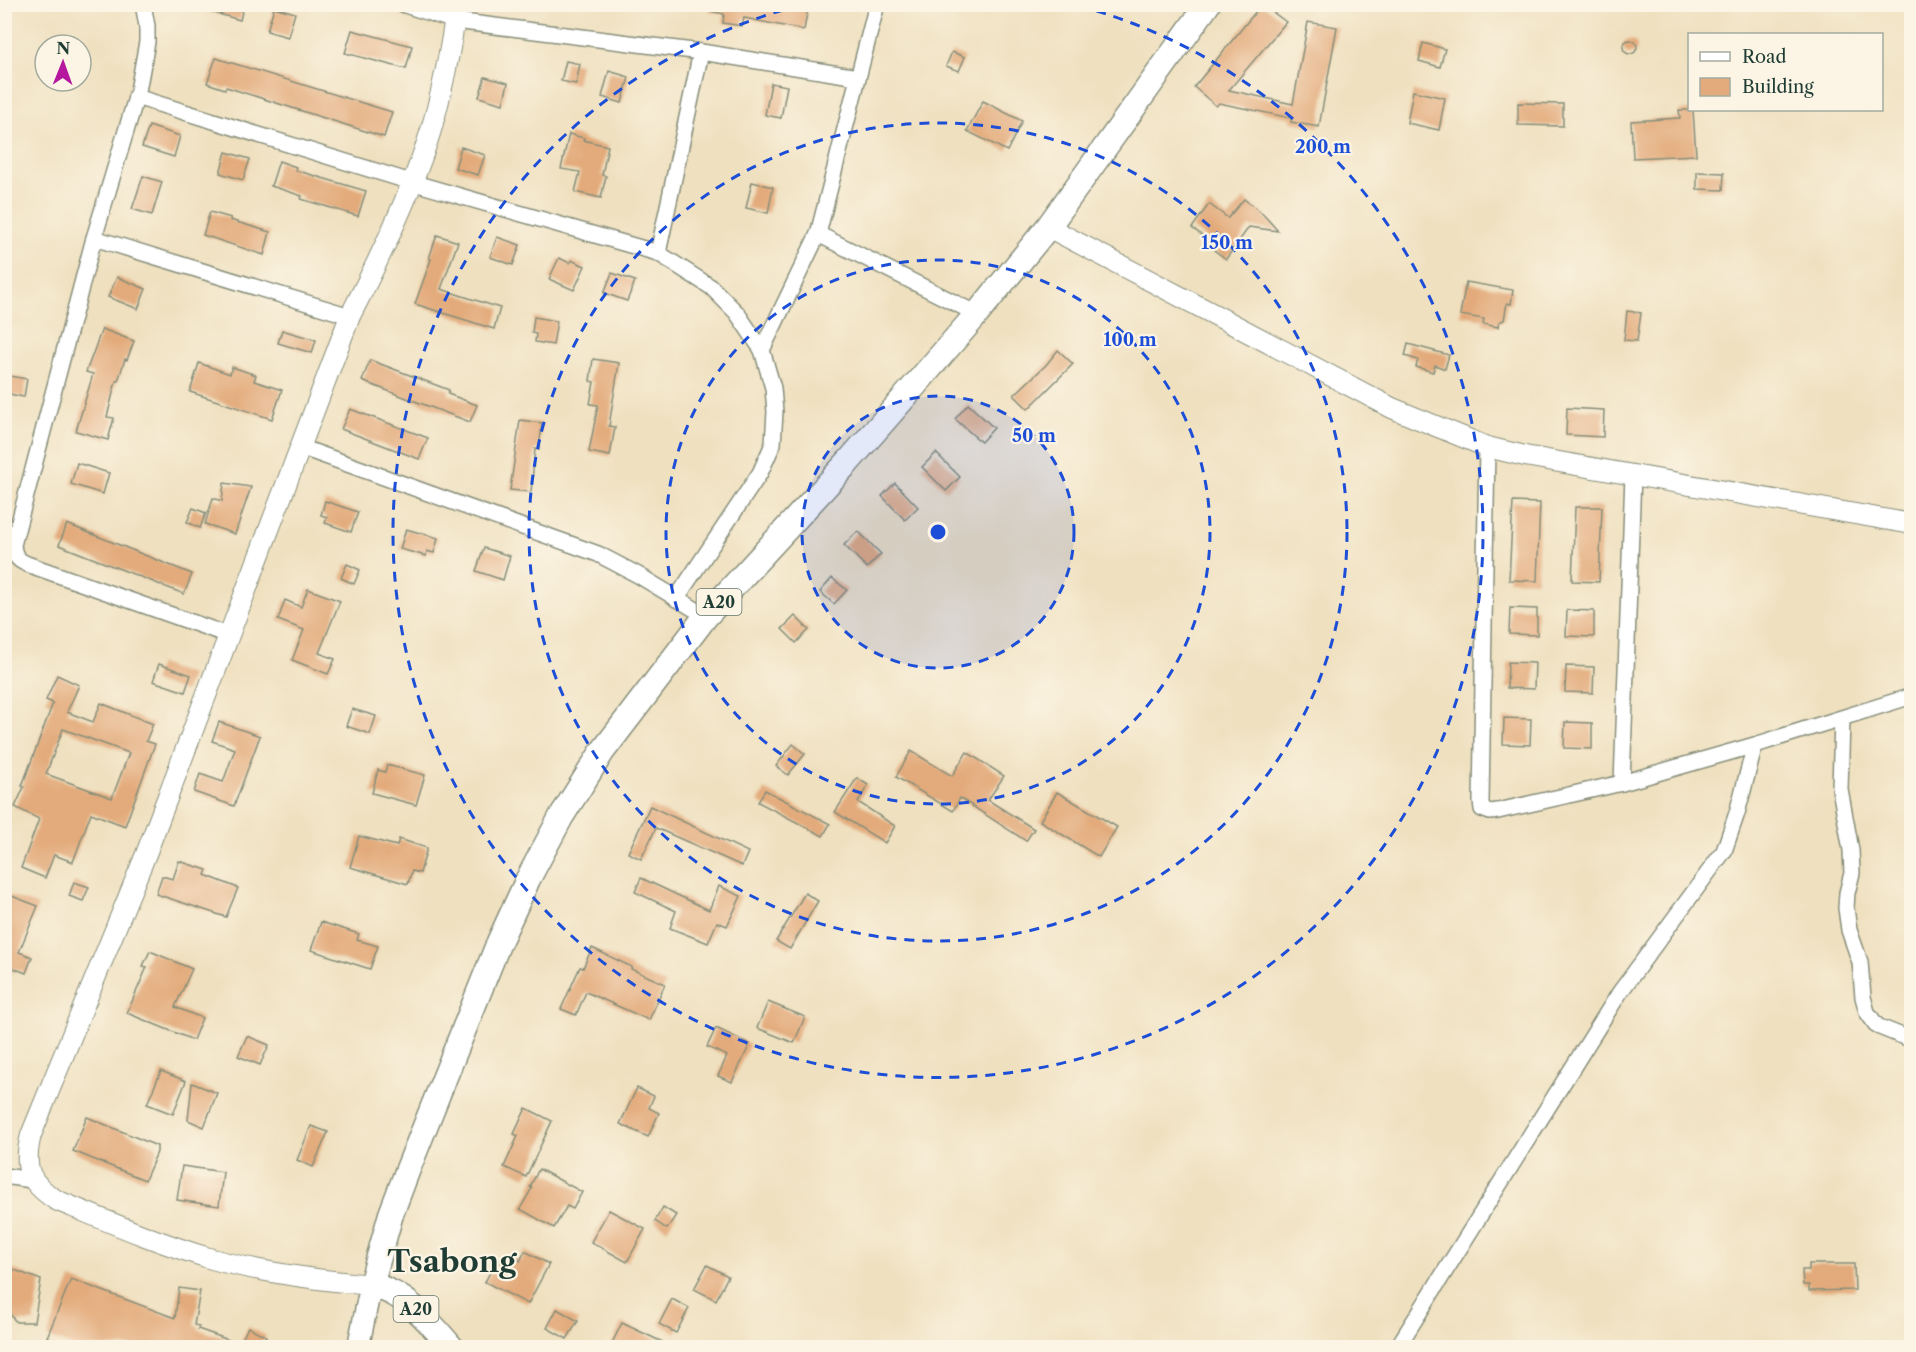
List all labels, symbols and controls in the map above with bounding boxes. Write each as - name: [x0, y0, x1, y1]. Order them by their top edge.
- north arrow: [33, 33, 93, 93]
- legend: [1688, 33, 1883, 111]
- text: N: [56, 38, 70, 58]
- text: Road: [1742, 46, 1787, 68]
- text: Building: [1742, 76, 1814, 98]
- text: 200 m: [1295, 136, 1351, 158]
- text: 150 m: [1201, 232, 1253, 254]
- text: 100 m: [1103, 329, 1157, 351]
- text: 50 m: [1012, 425, 1056, 447]
- centre of rings: [928, 522, 948, 542]
- road number: A20: [696, 589, 742, 615]
- district label: Tsabong: [387, 1243, 517, 1280]
- road number: A20: [394, 1296, 438, 1322]

